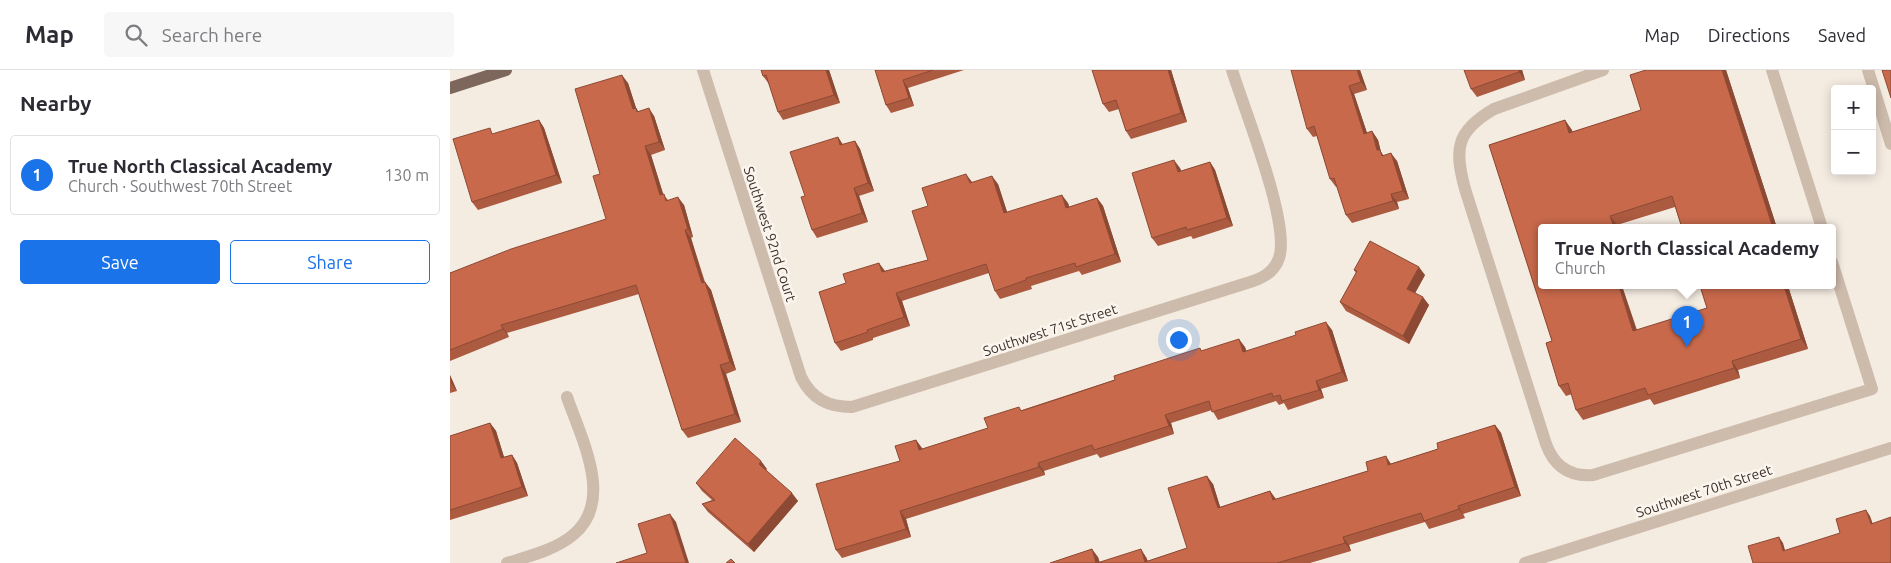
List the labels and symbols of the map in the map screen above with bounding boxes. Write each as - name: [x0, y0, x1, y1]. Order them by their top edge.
- street label: Southwest 92nd Court: [741, 164, 800, 304]
- street label: Southwest 71st Street: [981, 301, 1120, 359]
- pin: 1: [1671, 306, 1703, 347]
- your location: [1166, 327, 1192, 353]
- street label: Southwest 70th Street: [1634, 461, 1774, 521]

